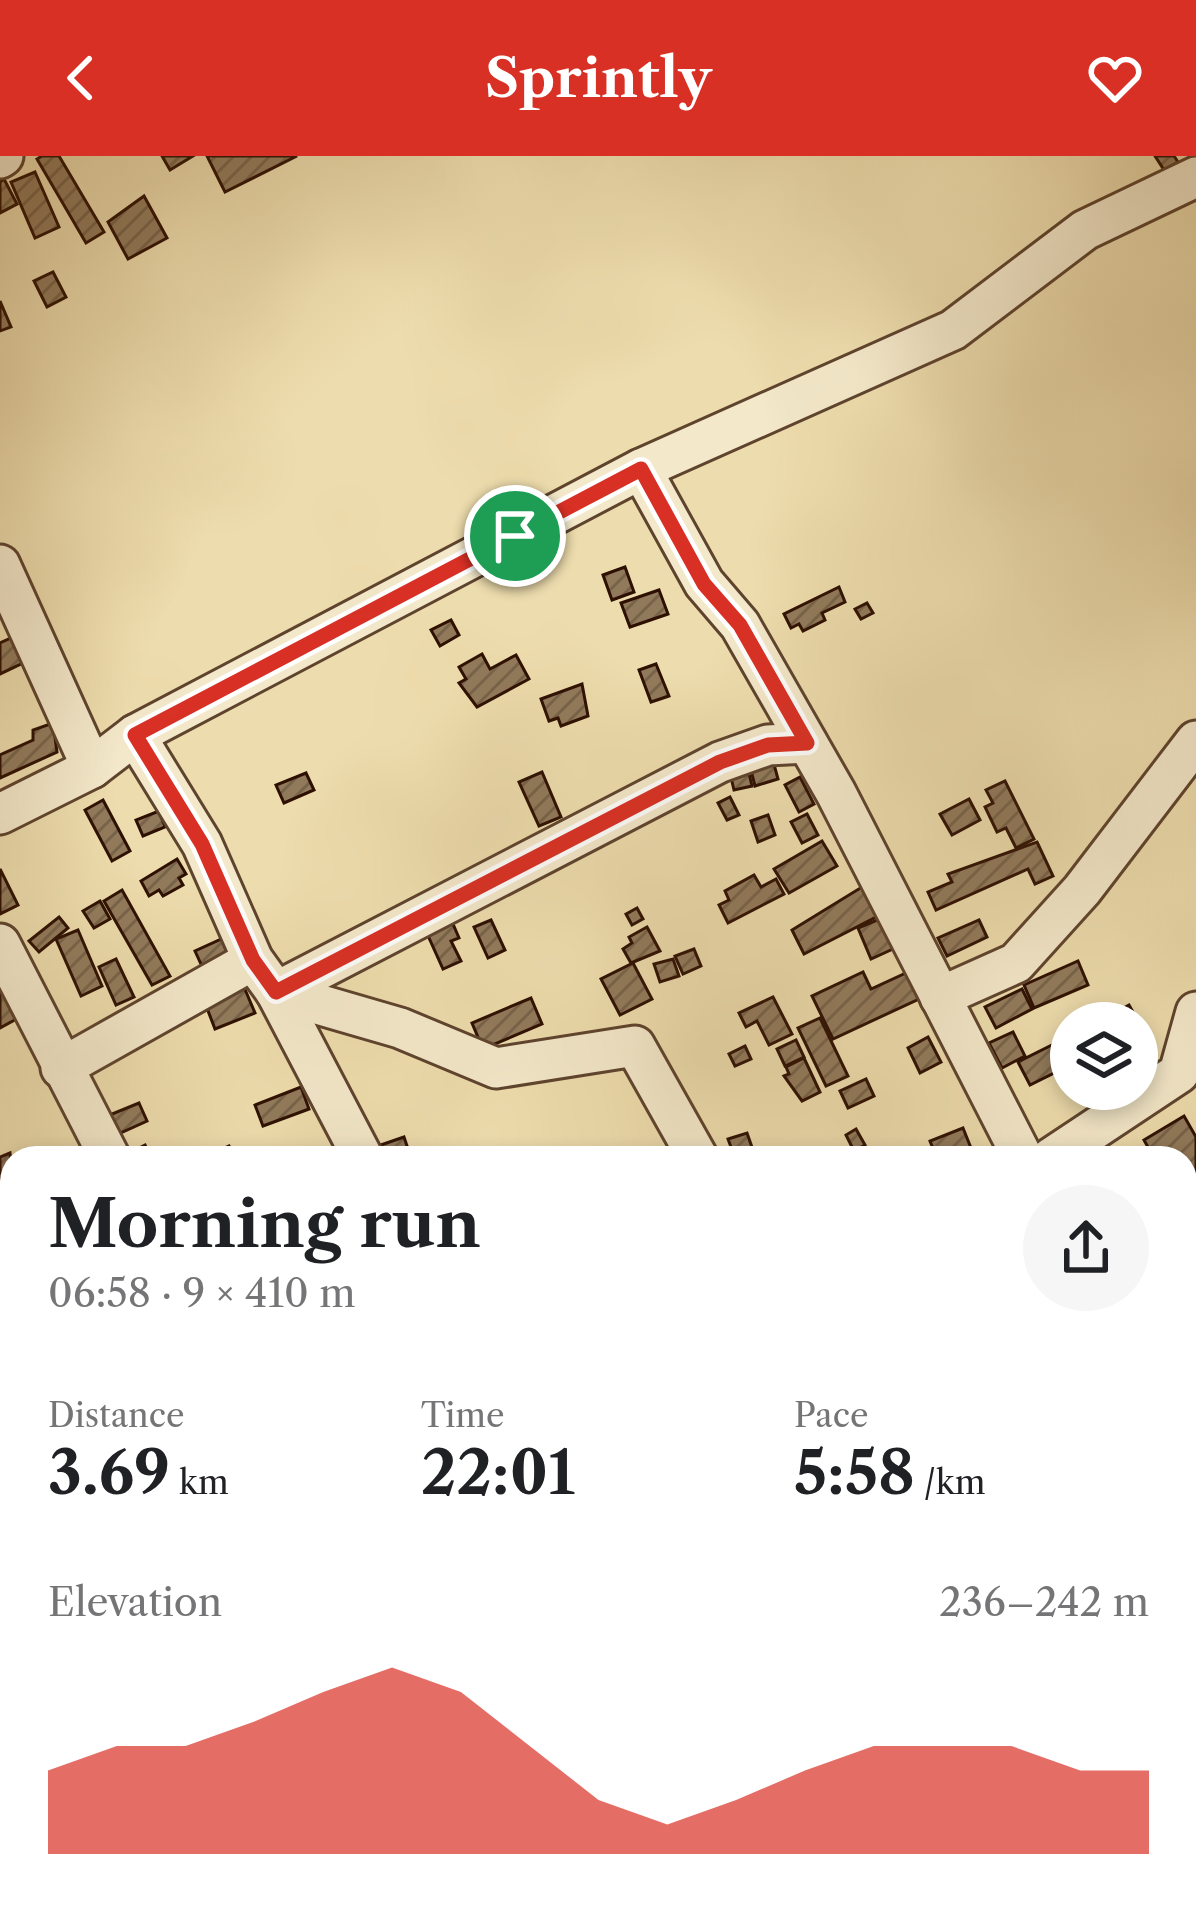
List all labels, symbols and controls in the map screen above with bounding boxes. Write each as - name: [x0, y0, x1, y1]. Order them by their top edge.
- icon: back: [48, 45, 114, 111]
- text: Sprintly: [485, 45, 711, 111]
- icon: heart: [1082, 45, 1148, 111]
- pin: [464, 485, 566, 587]
- icon: arrive: [482, 503, 548, 569]
- map controls: [1050, 1002, 1158, 1110]
- button: layers: [1050, 1002, 1158, 1110]
- text: Morning run: [48, 1183, 481, 1264]
- button: share: [1023, 1185, 1149, 1311]
- text: 06:58 · 9 × 410 m: [48, 1269, 355, 1317]
- text: Distance: [48, 1395, 185, 1436]
- text: Time: [421, 1395, 504, 1436]
- text: Pace: [794, 1395, 869, 1436]
- text: 3.69: [48, 1436, 170, 1510]
- text: 22:01: [421, 1436, 575, 1510]
- text: 5:58: [794, 1436, 915, 1510]
- text: km: [170, 1462, 229, 1503]
- text: /km: [915, 1462, 986, 1503]
- text: Elevation: [48, 1578, 222, 1626]
- text: 236–242 m: [939, 1578, 1149, 1626]

